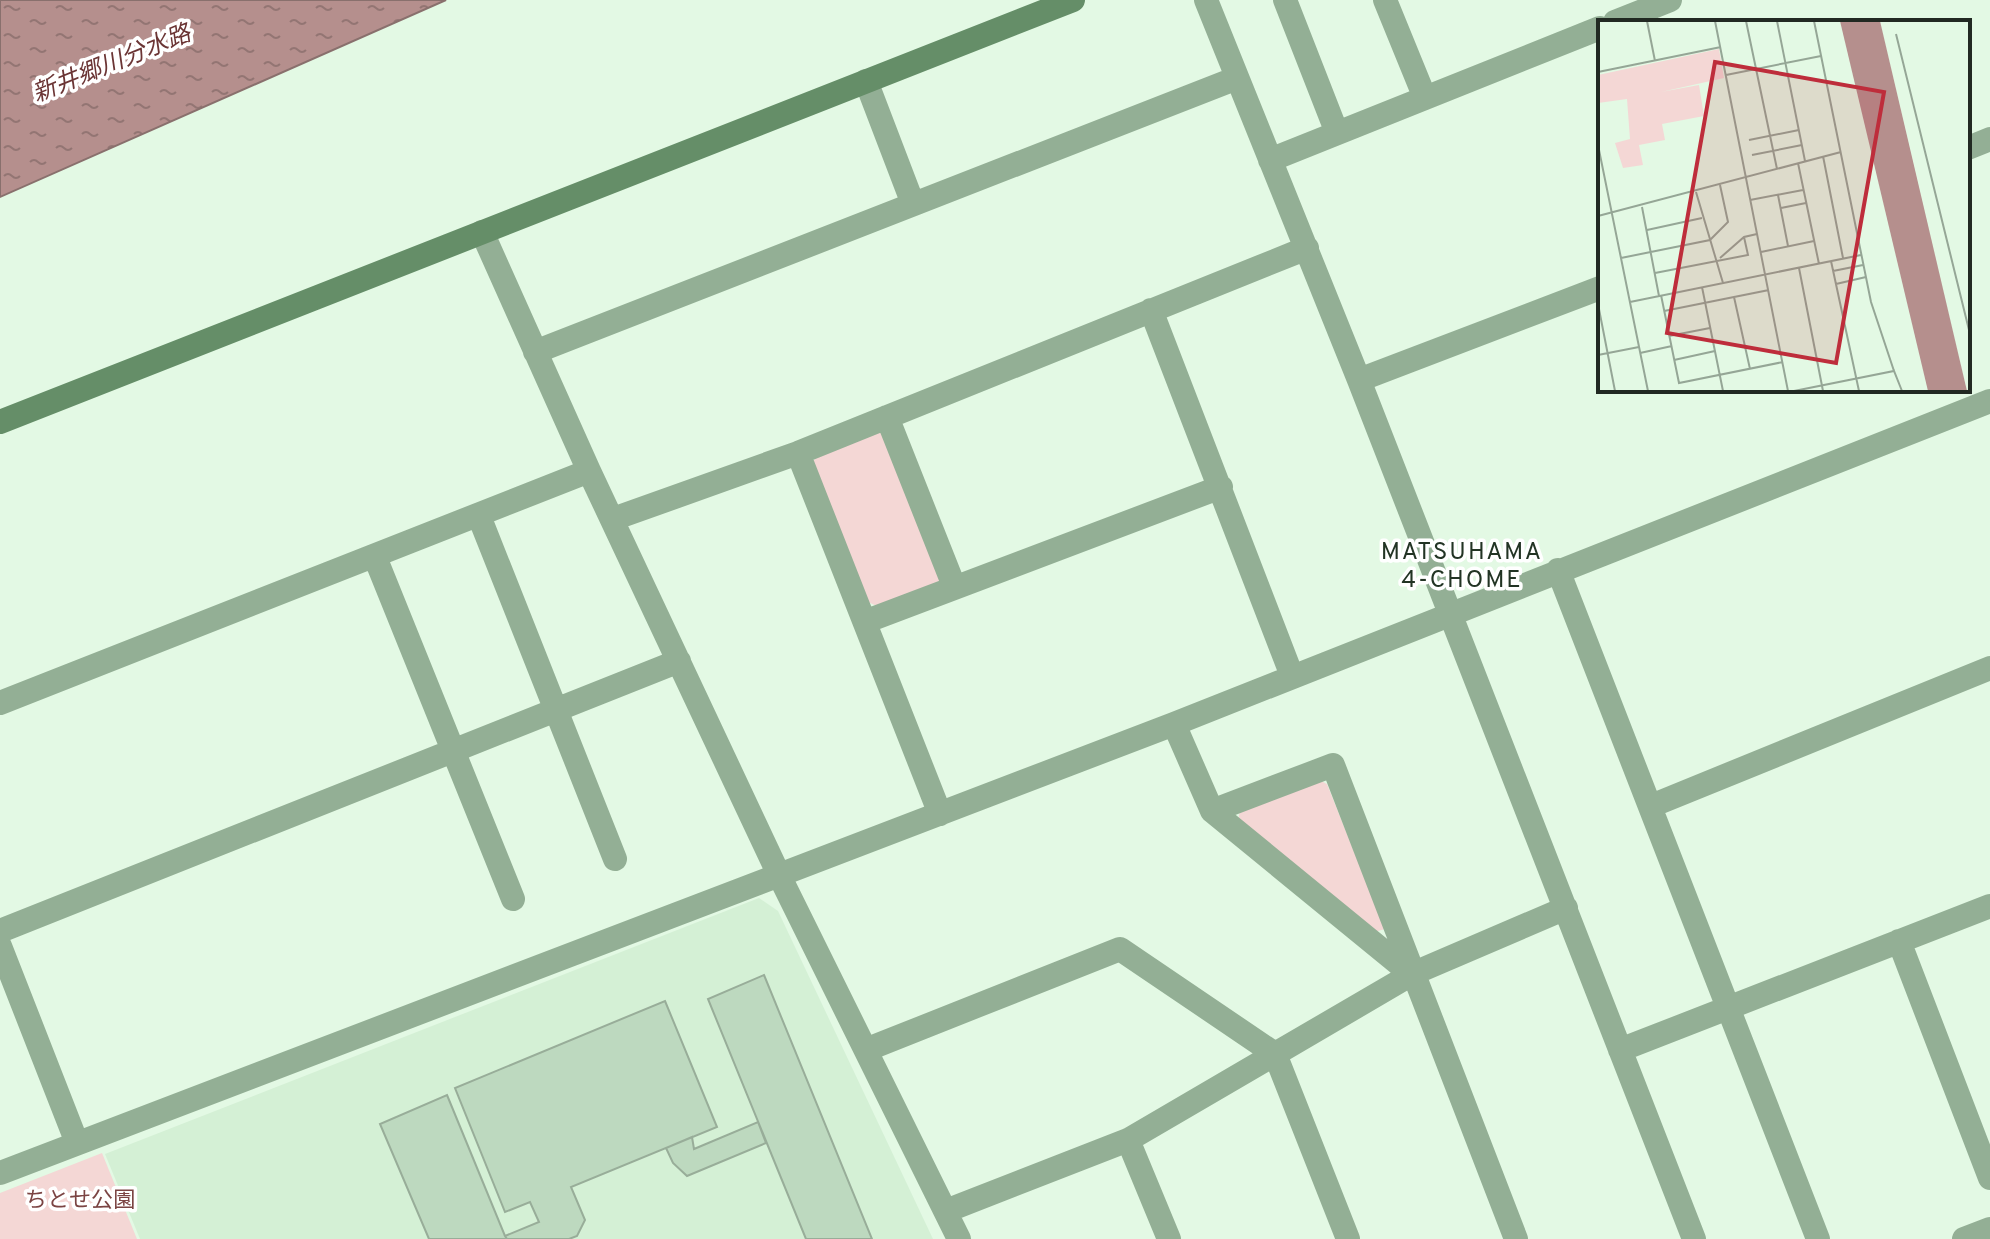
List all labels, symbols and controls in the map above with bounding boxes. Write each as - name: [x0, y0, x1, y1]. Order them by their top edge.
- water label: 新井郷川分水路: [28, 19, 197, 110]
- inset map: [1598, 20, 1970, 392]
- district label: MATSUHAMA 4-CHOME: [1381, 538, 1543, 596]
- park label: ちとせ公園: [25, 1188, 135, 1215]

